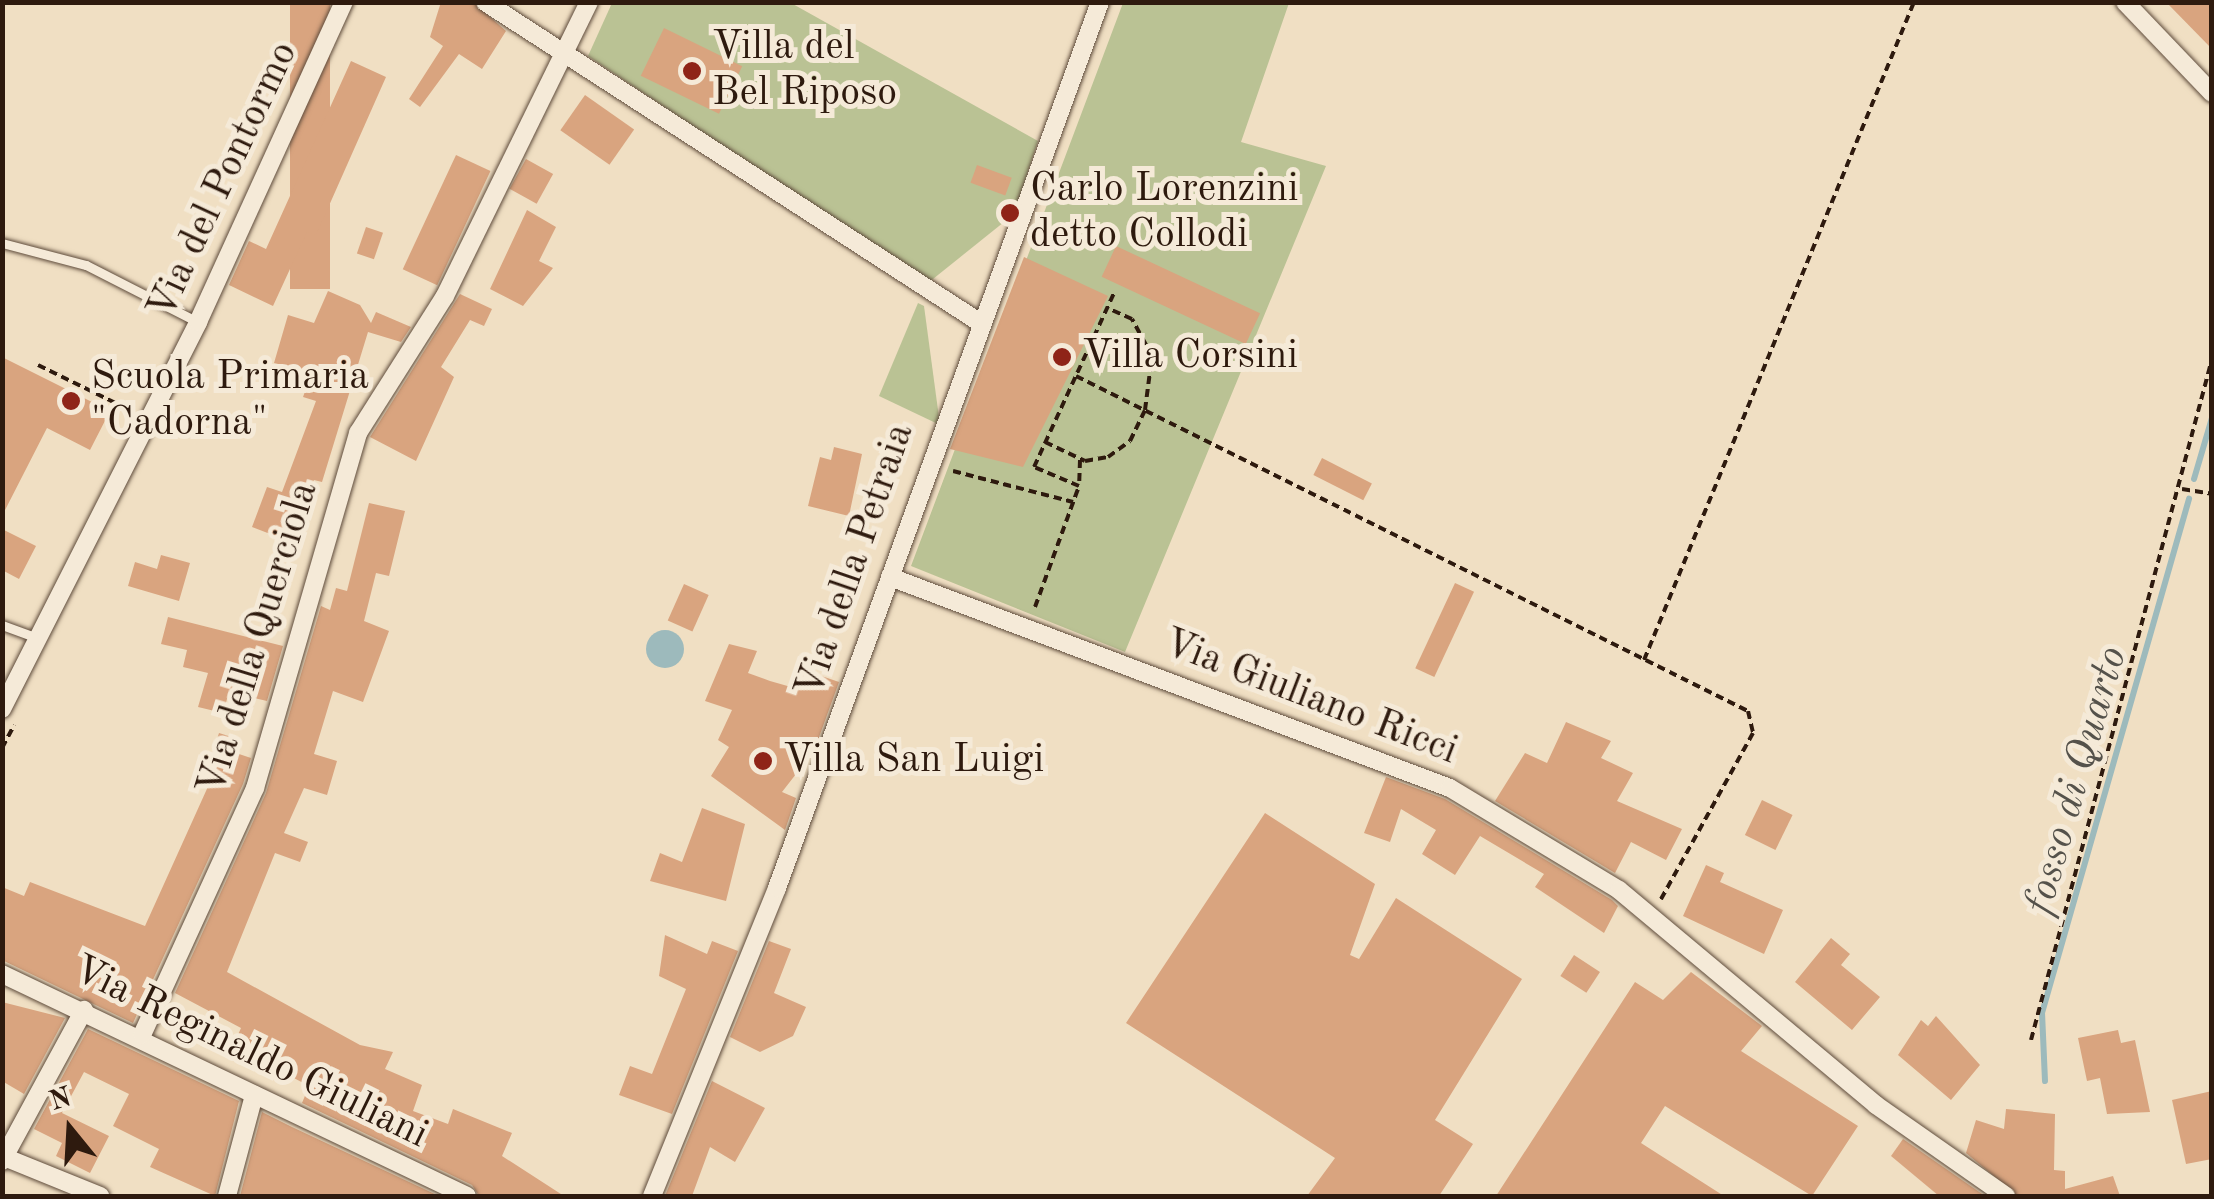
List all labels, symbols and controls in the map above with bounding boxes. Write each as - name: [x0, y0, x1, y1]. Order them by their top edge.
- place label: Villa del Bel Riposo: [712, 24, 897, 118]
- street label: Via del Pontormo: [139, 35, 309, 327]
- marker: Villa del Bel Riposo: [681, 60, 703, 82]
- place label: Carlo Lorenzini detto Collodi: [1030, 166, 1299, 260]
- marker: Carlo Lorenzini detto Collodi: [999, 202, 1021, 224]
- place label: Villa Corsini: [1082, 333, 1298, 381]
- marker: Villa Corsini: [1051, 346, 1073, 368]
- place label: Scuola Primaria "Cadorna": [91, 354, 369, 448]
- marker: Scuola Primaria "Cadorna": [60, 390, 82, 412]
- street label: Via della Petraia: [787, 418, 925, 704]
- street label: Via della Querciola: [188, 476, 330, 802]
- street label: Via Giuliano Ricci: [1156, 620, 1464, 776]
- water label: fosso di Quarto: [2015, 641, 2139, 919]
- place label: Villa San Luigi: [783, 737, 1044, 785]
- marker: Villa San Luigi: [752, 750, 774, 772]
- street label: Via Reginaldo Giuliani: [65, 946, 435, 1160]
- north arrow: [20, 1079, 120, 1179]
- text: N: [46, 1084, 75, 1117]

